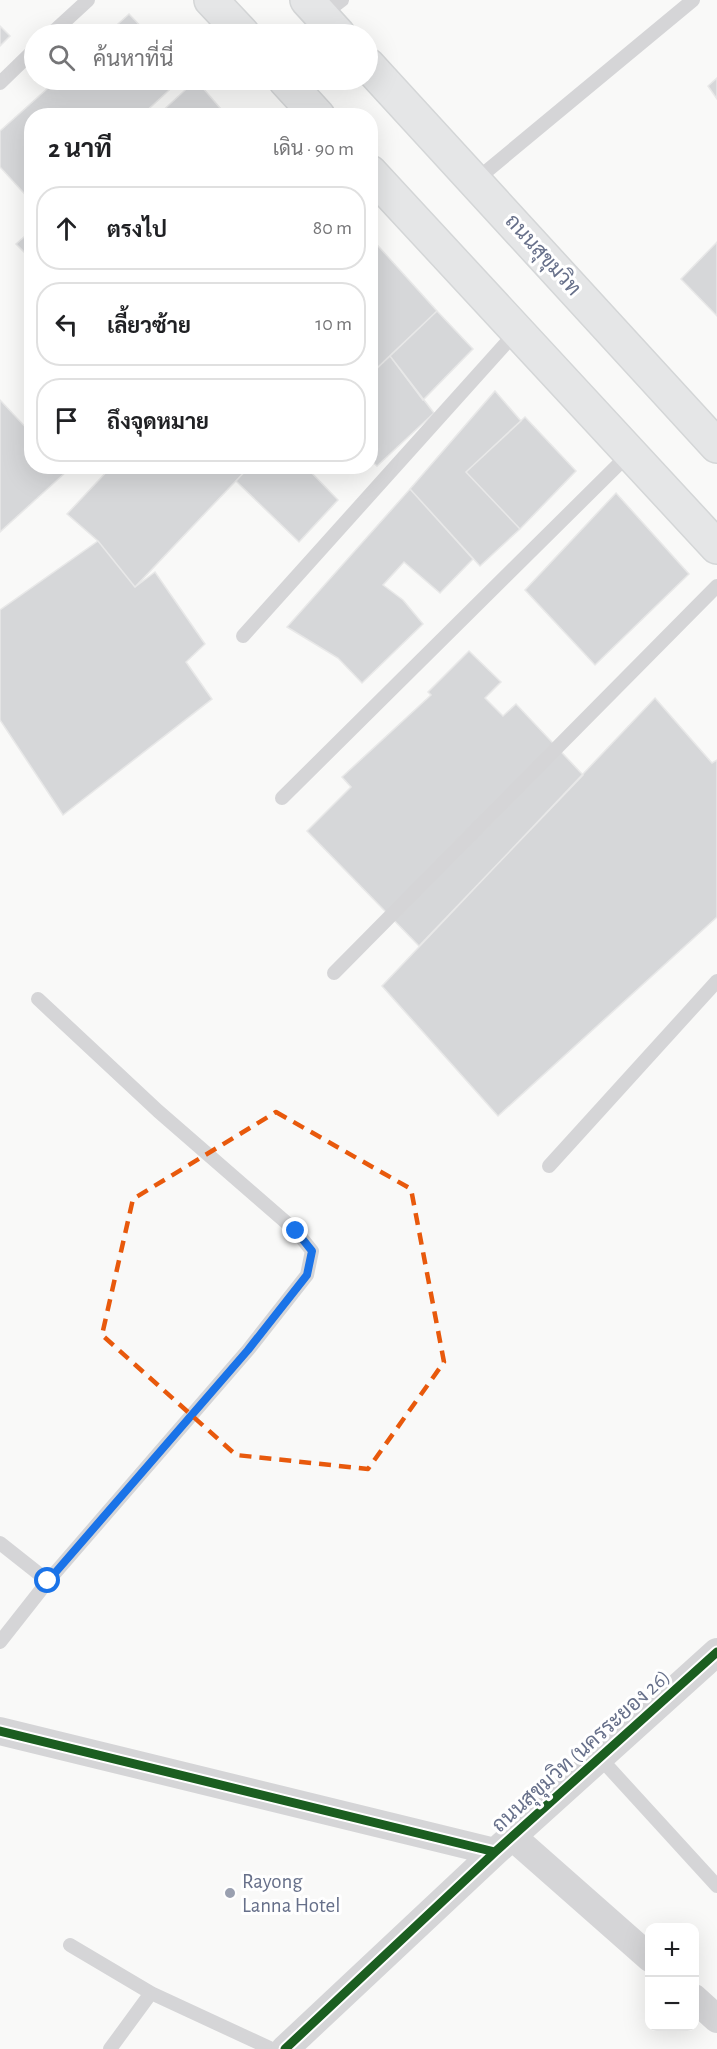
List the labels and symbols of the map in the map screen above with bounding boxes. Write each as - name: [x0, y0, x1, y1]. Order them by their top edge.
- street label: ถนนสุขุมวิท: [499, 209, 586, 302]
- route end: [282, 1217, 308, 1243]
- route start: [34, 1567, 60, 1593]
- street label: ถนนสุขุมวิท (นครระยอง 26): [487, 1664, 676, 1838]
- place label: Rayong Lanna Hotel: [242, 1871, 340, 1916]
- marker: Rayong Lanna Hotel: [223, 1886, 237, 1900]

